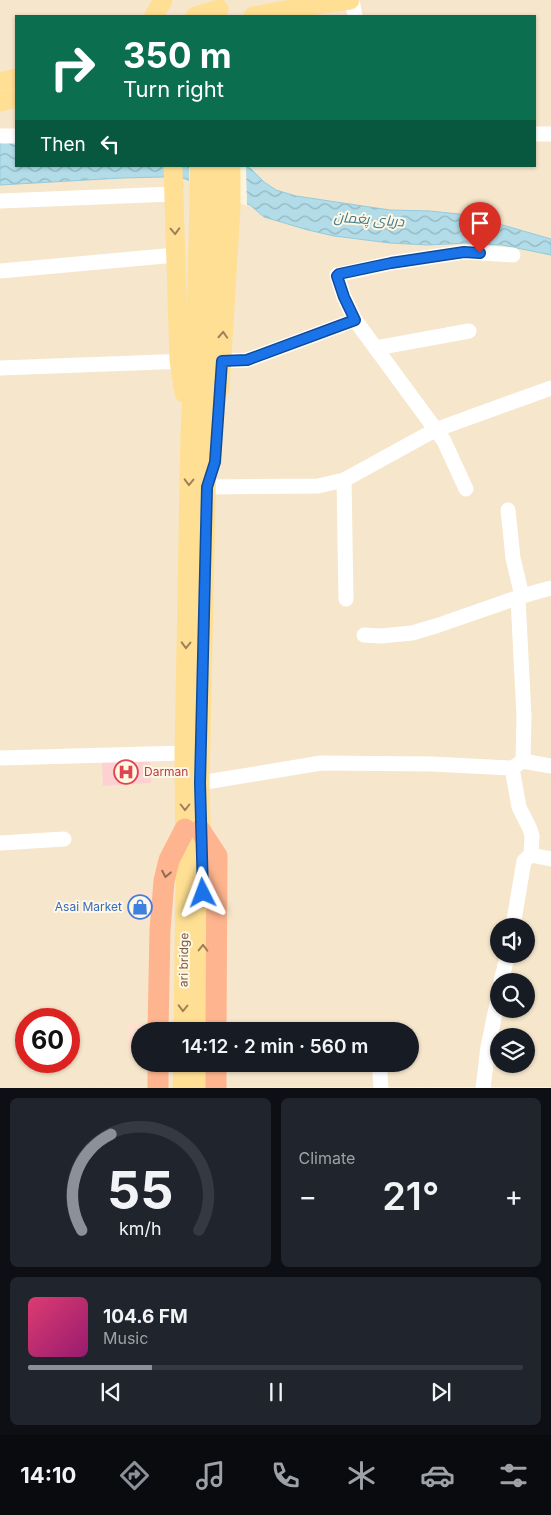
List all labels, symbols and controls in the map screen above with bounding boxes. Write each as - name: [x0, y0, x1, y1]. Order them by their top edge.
- text: 350 m: [123, 34, 232, 76]
- icon: right: [40, 35, 105, 100]
- text: Turn right: [123, 76, 224, 102]
- icon: left: [96, 130, 124, 158]
- text: Then: [40, 133, 86, 156]
- pin: [459, 202, 501, 253]
- water label: دریای پغمان: [333, 208, 406, 232]
- icon: arrive: [466, 209, 494, 237]
- one-way arrow: [170, 228, 180, 236]
- one-way arrow: [217, 331, 228, 339]
- one-way arrow: [184, 478, 194, 486]
- one-way arrow: [181, 641, 191, 649]
- hospital icon: Darman: [113, 759, 139, 785]
- place label: Darman: [144, 764, 188, 779]
- one-way arrow: [180, 804, 190, 811]
- position arrow: [176, 866, 228, 918]
- one-way arrow: [161, 869, 172, 878]
- shop icon: Asai Market: [127, 894, 153, 920]
- place label: Asai Market: [55, 899, 122, 914]
- map controls: [490, 918, 535, 1073]
- button: sound: [490, 918, 535, 963]
- street label: ari bridge: [176, 933, 191, 987]
- one-way arrow: [197, 943, 208, 951]
- button: search: [490, 973, 535, 1018]
- one-way arrow: [178, 1005, 189, 1013]
- speed limit sign: 60: [15, 1008, 80, 1073]
- button: layers: [490, 1028, 535, 1073]
- text: 14:12 · 2 min · 560 m: [182, 1035, 368, 1058]
- text: Climate: [299, 1148, 355, 1168]
- text: 55: [107, 1159, 173, 1222]
- text: 21°: [382, 1173, 439, 1219]
- text: −: [299, 1179, 317, 1213]
- text: +: [504, 1179, 523, 1213]
- text: km/h: [119, 1218, 161, 1239]
- text: 104.6 FM: [103, 1305, 188, 1328]
- text: Music: [103, 1328, 148, 1348]
- icon: previous: [97, 1378, 125, 1406]
- icon: pause: [262, 1378, 290, 1406]
- icon: next: [427, 1378, 455, 1406]
- icon: directions: [117, 1458, 152, 1493]
- icon: music: [193, 1458, 228, 1493]
- icon: phone: [268, 1458, 303, 1493]
- icon: climate: [344, 1458, 379, 1493]
- icon: car: [420, 1458, 455, 1493]
- icon: filters: [496, 1458, 531, 1493]
- text: 14:10: [20, 1462, 76, 1488]

